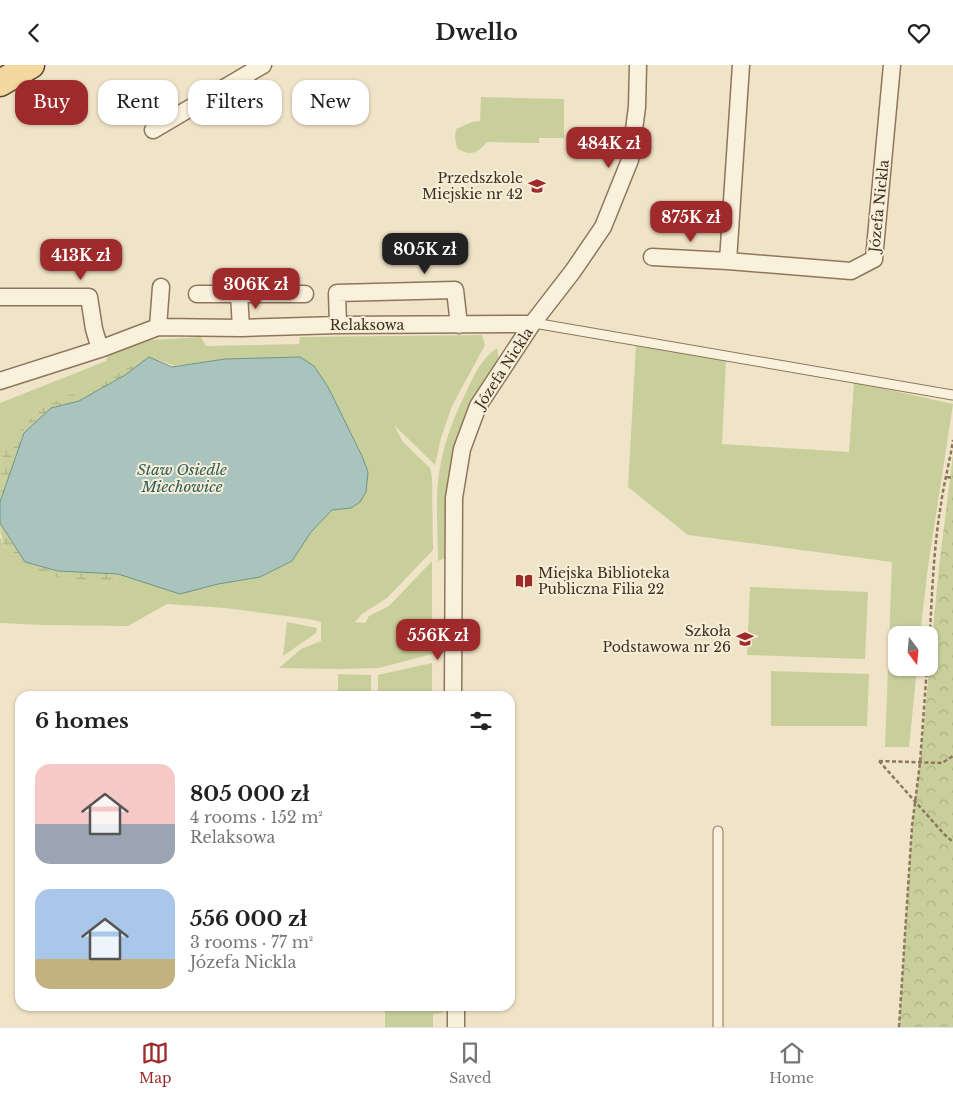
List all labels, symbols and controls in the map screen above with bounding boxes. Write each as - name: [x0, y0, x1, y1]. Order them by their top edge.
- icon: back: [20, 19, 48, 47]
- text: Dwello: [435, 19, 518, 46]
- icon: heart: [905, 19, 933, 47]
- chip: Buy: [15, 80, 88, 125]
- chip: Rent: [98, 80, 178, 125]
- chip: Filters: [188, 80, 282, 125]
- chip: New: [292, 80, 369, 125]
- pin: 484K zł: [563, 127, 655, 169]
- text: 484K zł: [577, 133, 641, 153]
- street label: Józefa Nickla: [865, 159, 893, 255]
- place label: Przedszkole Miejskie nr 42: [422, 169, 523, 203]
- school or university icon: Przedszkole Miejskie nr 42: [527, 176, 547, 196]
- pin: 875K zł: [645, 201, 737, 243]
- text: 875K zł: [661, 207, 721, 227]
- pin: 805K zł: [379, 233, 471, 275]
- pin: 413K zł: [35, 239, 127, 281]
- text: 805K zł: [393, 239, 457, 259]
- text: 413K zł: [51, 245, 111, 265]
- pin: 306K zł: [210, 267, 302, 310]
- text: 306K zł: [224, 274, 288, 294]
- street label: Relaksowa: [330, 316, 405, 334]
- street label: Józefa Nickla: [470, 324, 537, 414]
- water label: Staw Osiedle Miechowice: [137, 460, 227, 496]
- place label: Miejska Biblioteka Publiczna Filia 22: [538, 564, 670, 598]
- library icon: Miejska Biblioteka Publiczna Filia 22: [514, 571, 534, 591]
- pin: 556K zł: [392, 619, 484, 661]
- place label: Szkoła Podstawowa nr 26: [602, 622, 731, 656]
- text: 556K zł: [407, 625, 469, 645]
- north arrow: [888, 626, 938, 676]
- map controls: [888, 626, 938, 676]
- school or university icon: Szkoła Podstawowa nr 26: [735, 629, 755, 649]
- icon: filters: [467, 707, 495, 735]
- text: 6 homes: [35, 708, 129, 734]
- text: 805 000 zł: [190, 781, 310, 807]
- icon: home: [75, 784, 135, 844]
- text: 4 rooms · 152 m²: [190, 807, 323, 827]
- text: Relaksowa: [190, 827, 275, 847]
- text: 556 000 zł: [190, 906, 307, 932]
- icon: home: [75, 909, 135, 969]
- text: 3 rooms · 77 m²: [190, 932, 313, 952]
- text: Józefa Nickla: [190, 952, 296, 972]
- tab: Map: [139, 1039, 171, 1087]
- tab: Saved: [449, 1039, 491, 1087]
- tab: Home: [769, 1039, 814, 1087]

